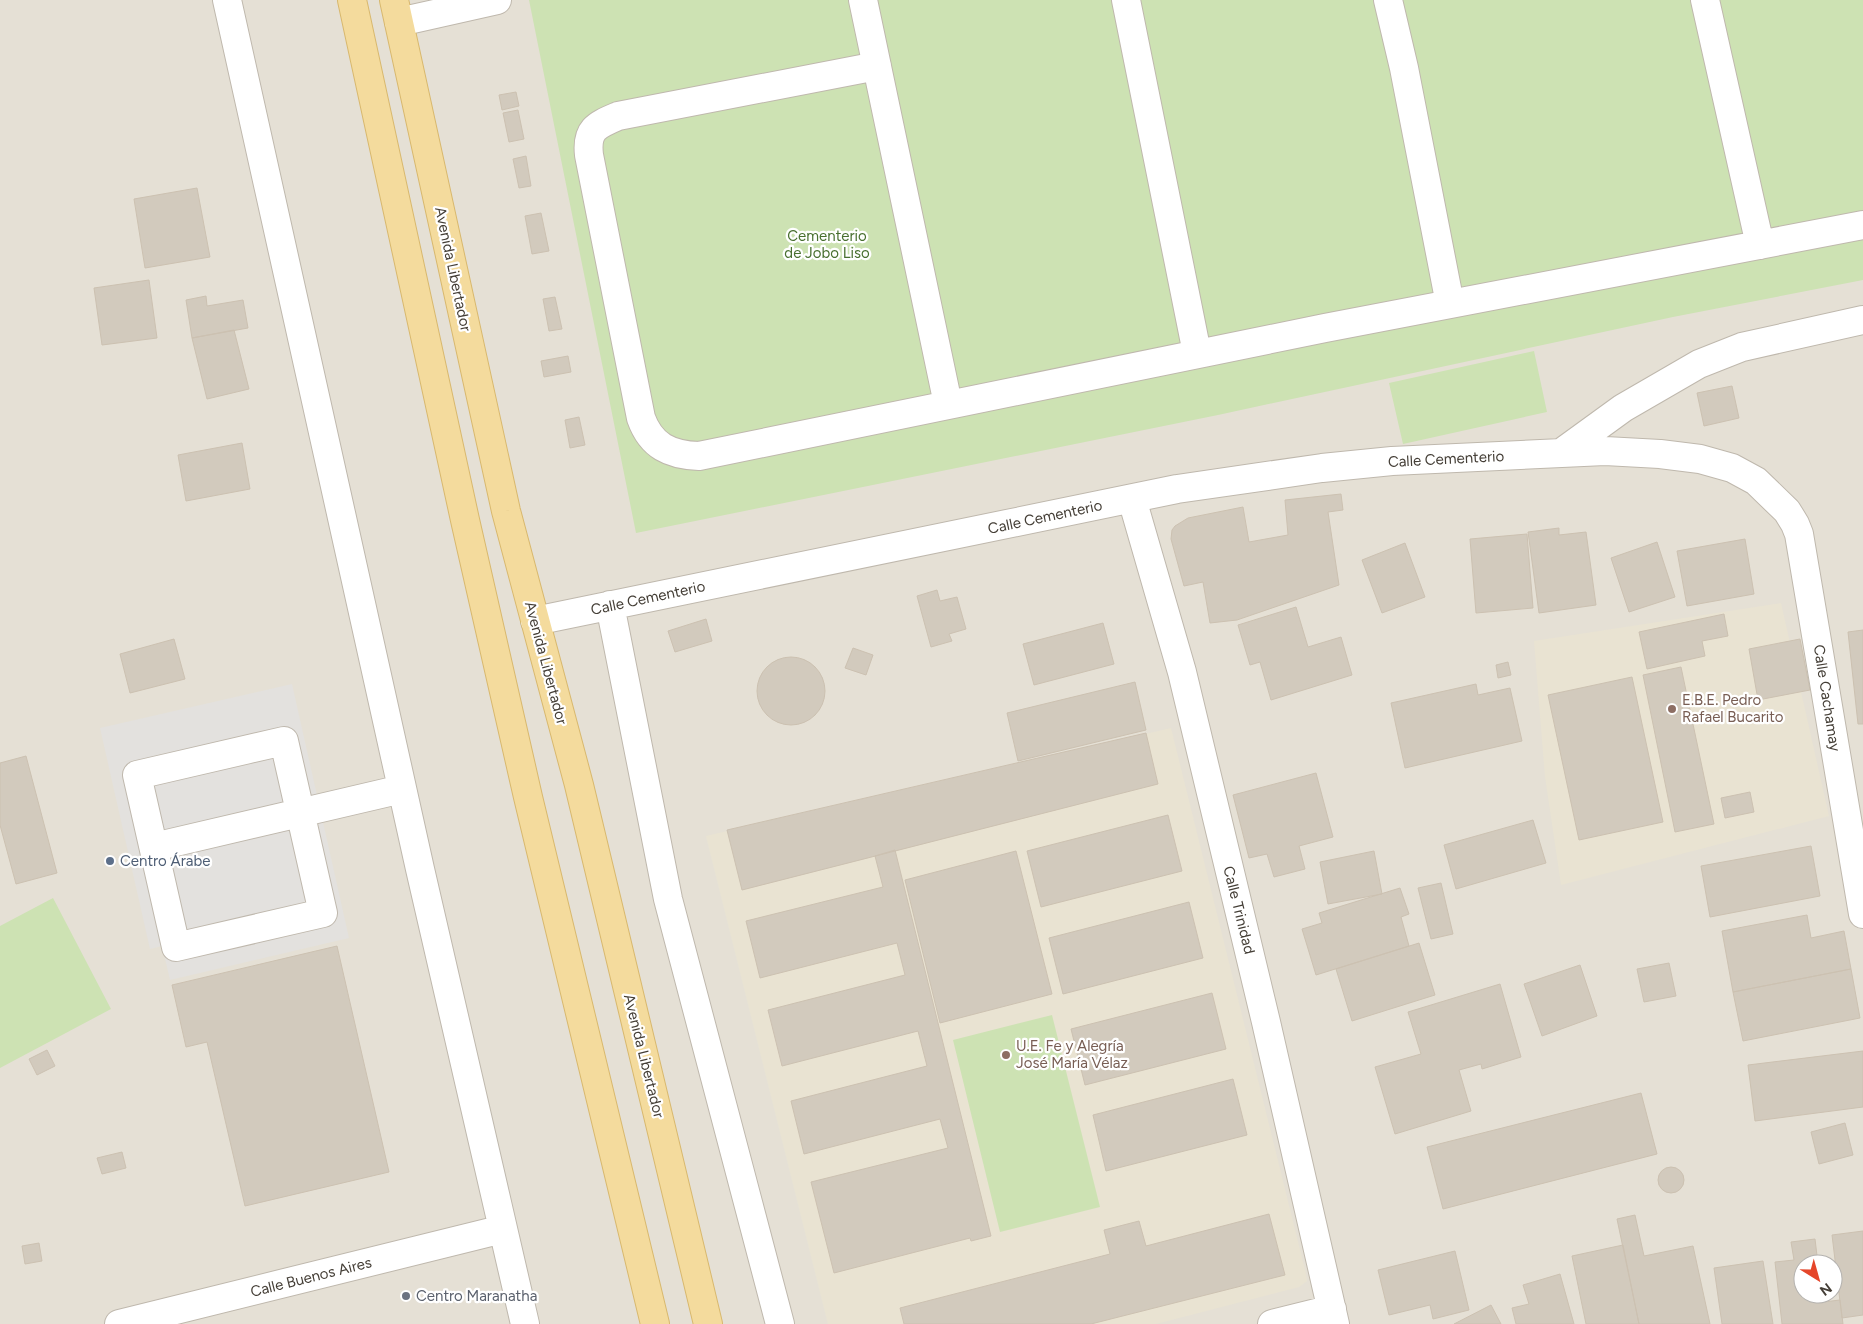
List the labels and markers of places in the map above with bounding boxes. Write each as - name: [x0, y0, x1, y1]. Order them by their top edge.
- place label: E.B.E. Pedro Rafael Bucarito: [1682, 691, 1784, 726]
- marker: E.B.E. Pedro Rafael Bucarito: [1666, 703, 1678, 715]
- place label: Centro Árabe: [120, 852, 210, 870]
- marker: Centro Árabe: [104, 855, 116, 867]
- place label: U.E. Fe y Alegría José María Vélaz: [1016, 1037, 1128, 1072]
- marker: U.E. Fe y Alegría José María Vélaz: [1000, 1049, 1012, 1061]
- place label: Centro Maranatha: [416, 1287, 537, 1305]
- marker: Centro Maranatha: [400, 1290, 412, 1302]

